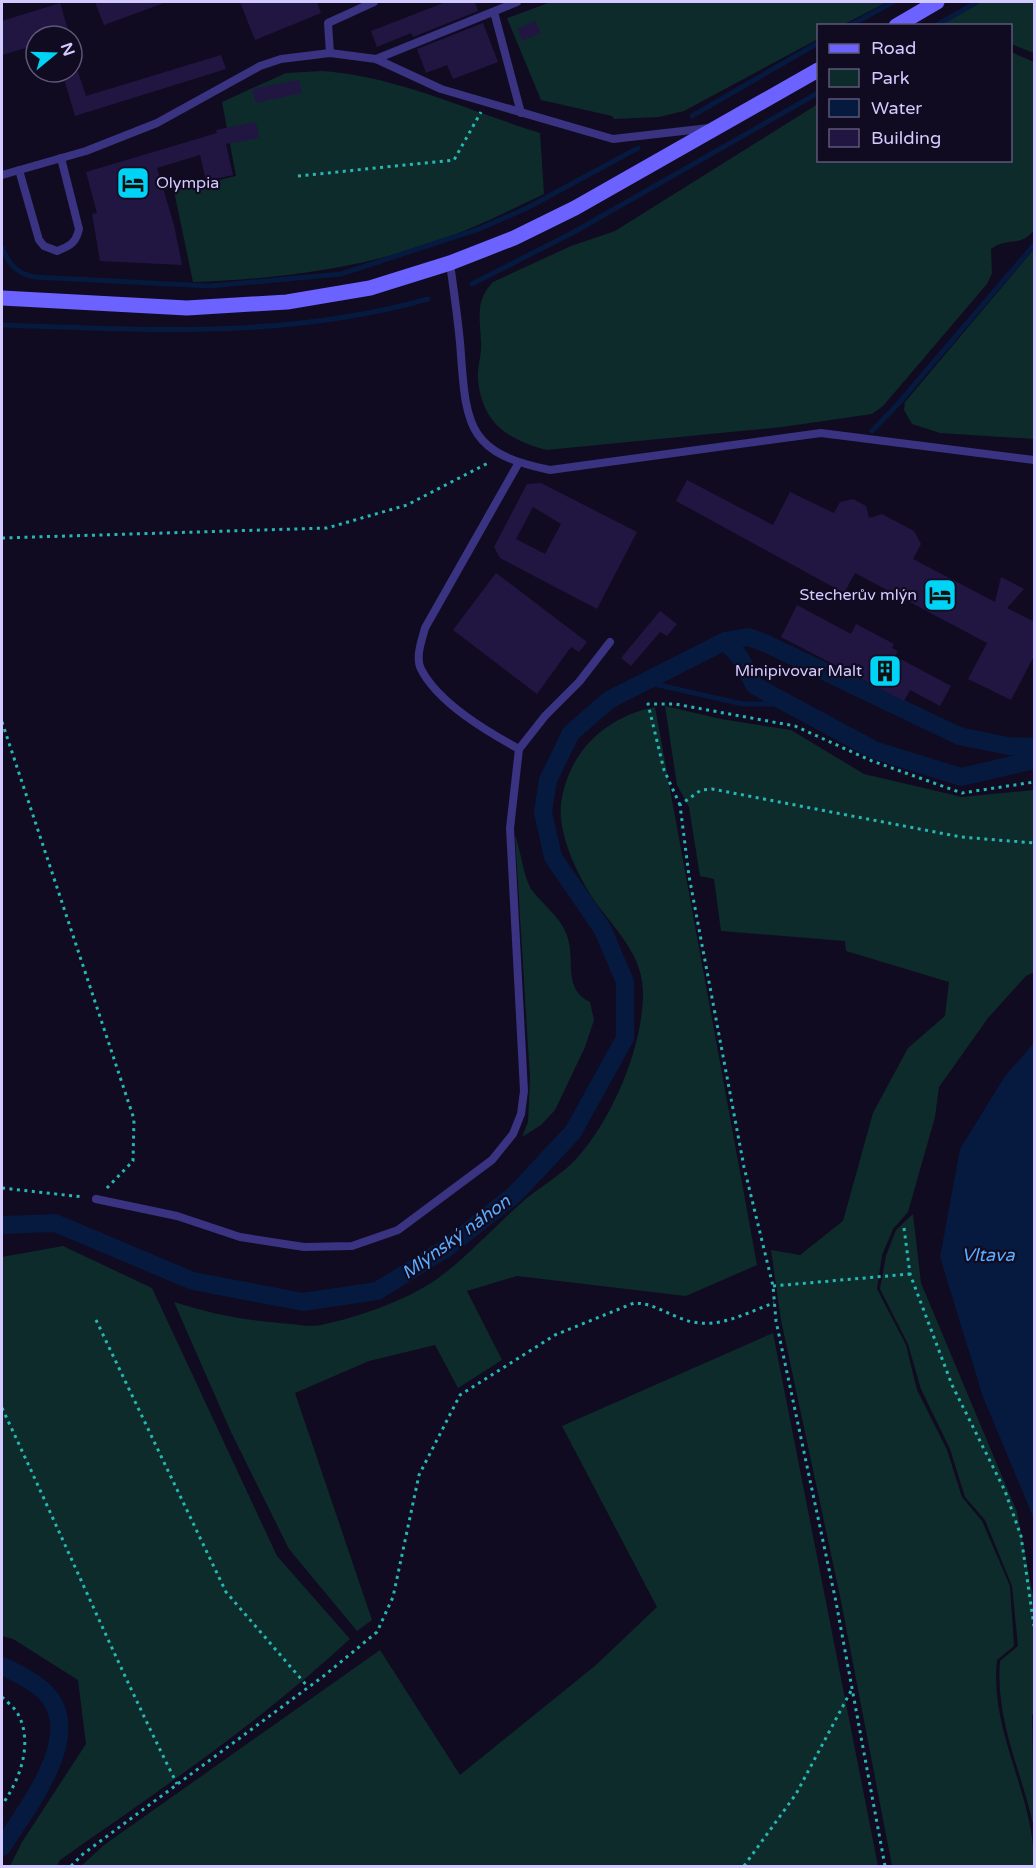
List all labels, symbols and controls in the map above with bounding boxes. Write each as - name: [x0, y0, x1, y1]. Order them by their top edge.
- north arrow: [24, 24, 84, 84]
- legend: [817, 24, 1012, 162]
- text: Road: [871, 37, 916, 59]
- text: N: [56, 40, 79, 59]
- text: Park: [871, 67, 910, 89]
- text: Water: [871, 97, 922, 119]
- text: Building: [871, 127, 941, 149]
- hotel icon: Olympia: [115, 165, 151, 201]
- place label: Olympia: [156, 173, 219, 193]
- hotel icon: Stecherův mlýn: [922, 577, 958, 613]
- place label: Stecherův mlýn: [800, 585, 917, 605]
- building icon: Minipivovar Malt: [867, 653, 903, 689]
- place label: Minipivovar Malt: [735, 661, 862, 681]
- water label: Mlýnský náhon: [397, 1190, 516, 1284]
- water label: Vltava: [961, 1244, 1015, 1266]

